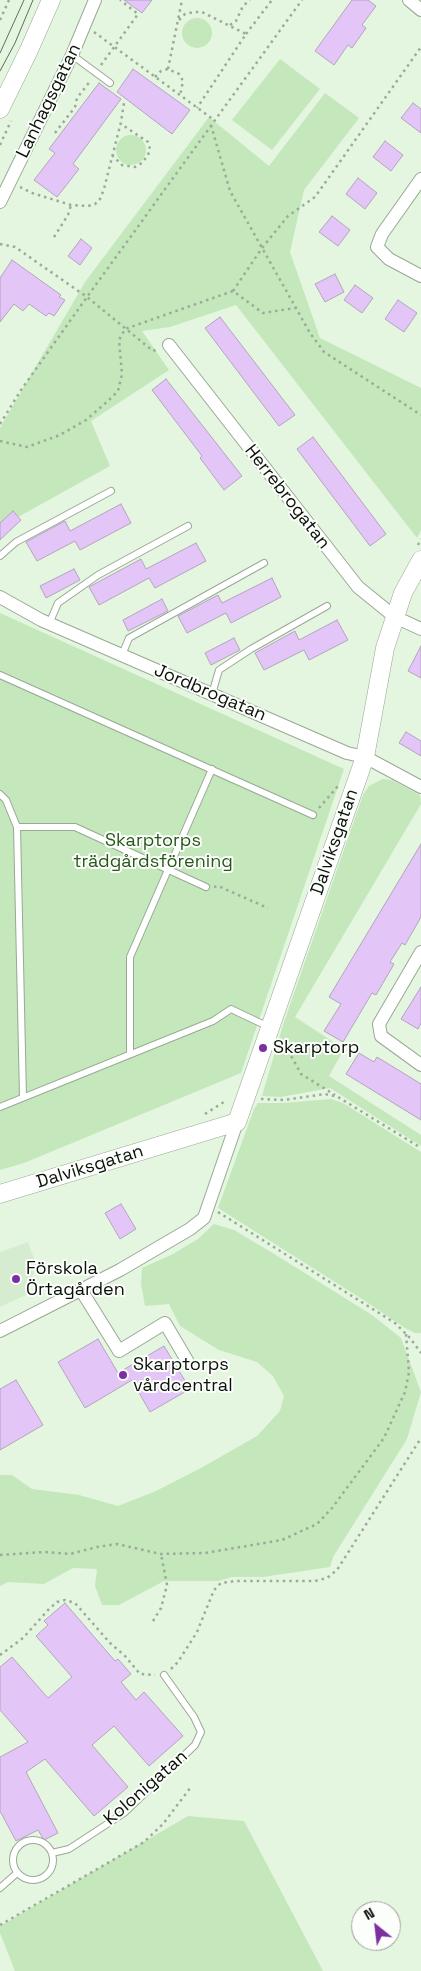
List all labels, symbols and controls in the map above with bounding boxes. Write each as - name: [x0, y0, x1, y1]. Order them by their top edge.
- street label: Lanhagsgatan: [12, 40, 86, 162]
- street label: Herrebrogatan: [240, 441, 334, 553]
- street label: Jordbrogatan: [151, 660, 269, 726]
- street label: Dalviksgatan: [307, 786, 363, 898]
- park label: Skarptorps trädgårdsförening: [73, 830, 233, 872]
- place label: Skarptorp: [273, 1037, 359, 1059]
- marker: Skarptorp: [257, 1042, 269, 1054]
- street label: Dalviksgatan: [34, 1140, 146, 1194]
- place label: Förskola Örtagården: [26, 1258, 125, 1300]
- marker: Förskola Örtagården: [10, 1273, 22, 1285]
- place label: Skarptorps vårdcentral: [133, 1354, 233, 1396]
- marker: Skarptorps vårdcentral: [117, 1369, 129, 1381]
- street label: Kolonigatan: [100, 1746, 192, 1830]
- north arrow: [351, 1901, 401, 1951]
- text: N: [361, 1904, 378, 1924]

